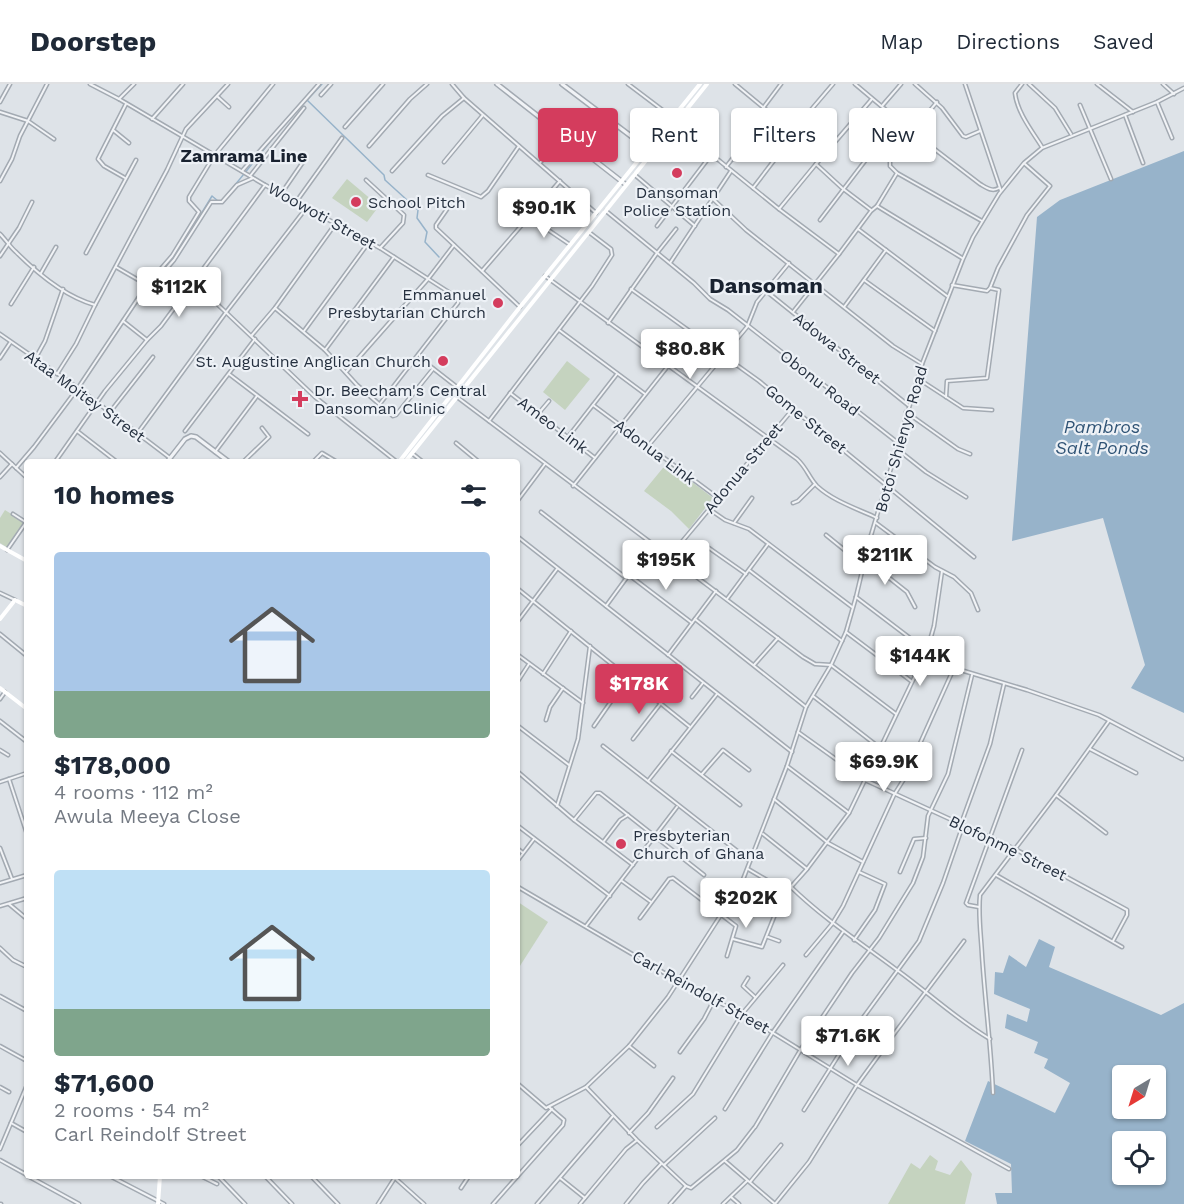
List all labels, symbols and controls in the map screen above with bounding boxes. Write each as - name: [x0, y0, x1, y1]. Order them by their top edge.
- text: Doorstep: [30, 25, 156, 58]
- text: Map: [880, 29, 923, 54]
- text: Directions: [956, 29, 1060, 54]
- text: Saved: [1093, 29, 1154, 54]
- chip: Buy: [538, 108, 618, 162]
- chip: Rent: [630, 108, 719, 162]
- chip: Filters: [731, 108, 837, 162]
- chip: New: [849, 108, 936, 162]
- district label: Zamrama Line: [181, 145, 307, 166]
- marker: Dansoman Police Station: [670, 166, 684, 180]
- street label: Woowoti Street: [265, 178, 380, 254]
- place label: Dansoman Police Station: [623, 183, 731, 220]
- pin: $90.1K: [495, 188, 593, 239]
- place label: School Pitch: [368, 193, 466, 212]
- marker: School Pitch: [349, 195, 363, 209]
- text: $90.1K: [512, 195, 576, 219]
- pin: $112K: [137, 267, 221, 318]
- district label: Dansoman: [709, 273, 823, 298]
- text: $112K: [151, 274, 207, 298]
- place label: Emmanuel Presbytarian Church: [327, 285, 486, 322]
- marker: Emmanuel Presbytarian Church: [491, 296, 505, 310]
- street label: Adowa Street: [790, 308, 885, 388]
- pin: $80.8K: [641, 329, 739, 380]
- text: $80.8K: [655, 336, 725, 360]
- street label: Ataa Moitey Street: [21, 346, 149, 446]
- street label: Obonu Road: [776, 346, 864, 420]
- place label: St. Augustine Anglican Church: [196, 352, 431, 371]
- marker: St. Augustine Anglican Church: [436, 354, 450, 368]
- street label: Botoi Shienyo Road: [871, 364, 931, 514]
- street label: Gome Street: [761, 380, 851, 458]
- place label: Dr. Beecham's Central Dansoman Clinic: [314, 381, 487, 418]
- marker: Dr. Beecham's Central Dansoman Clinic: [291, 390, 309, 408]
- street label: Ameo Link: [514, 392, 592, 458]
- street label: Adonua Link: [611, 415, 699, 489]
- water label: Pambros Salt Ponds: [1055, 416, 1149, 458]
- street label: Adonua Street: [700, 419, 787, 517]
- icon: filters: [457, 479, 490, 512]
- text: 10 homes: [54, 480, 174, 510]
- pin: $211K: [843, 535, 927, 586]
- pin: $195K: [624, 540, 708, 591]
- text: $211K: [857, 542, 913, 566]
- text: $195K: [636, 547, 696, 571]
- icon: home: [218, 591, 326, 699]
- pin: $144K: [878, 636, 962, 687]
- text: $144K: [889, 643, 951, 667]
- pin: $178K: [597, 664, 681, 715]
- text: $178K: [609, 671, 669, 695]
- pin: $69.9K: [835, 742, 933, 793]
- text: $69.9K: [849, 749, 919, 773]
- text: $178,000: [54, 750, 171, 780]
- text: 4 rooms · 112 m²: [54, 780, 213, 804]
- text: Awula Meeya Close: [54, 804, 241, 828]
- street label: Blofonme Street: [946, 811, 1070, 885]
- place label: Presbyterian Church of Ghana: [633, 826, 764, 863]
- marker: Presbyterian Church of Ghana: [614, 837, 628, 851]
- pin: $202K: [704, 878, 788, 929]
- text: $202K: [714, 885, 778, 909]
- icon: home: [218, 909, 326, 1017]
- street label: Carl Reindolf Street: [629, 946, 773, 1038]
- pin: $71.6K: [799, 1016, 897, 1067]
- text: $71.6K: [815, 1023, 881, 1047]
- north arrow: [1112, 1065, 1166, 1119]
- map controls: [1112, 1065, 1166, 1185]
- text: $71,600: [54, 1068, 155, 1098]
- text: 2 rooms · 54 m²: [54, 1098, 209, 1122]
- text: Carl Reindolf Street: [54, 1122, 246, 1146]
- button: locate: [1112, 1131, 1166, 1185]

